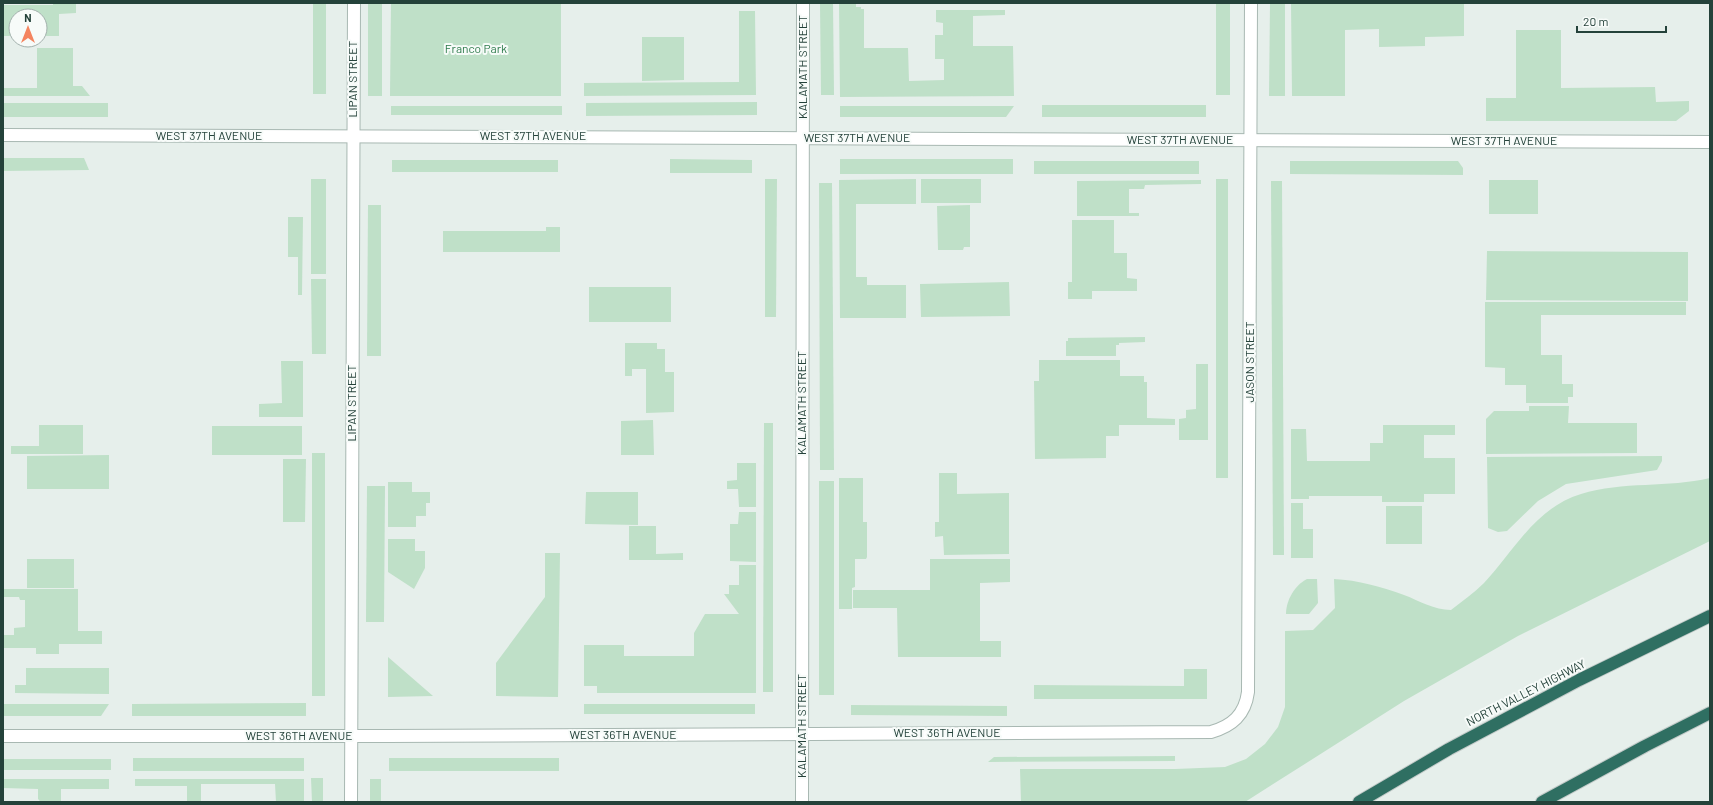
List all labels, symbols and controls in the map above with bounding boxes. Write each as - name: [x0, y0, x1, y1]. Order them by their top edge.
- north arrow: [8, 8, 48, 48]
- scale bar: [1577, 8, 1666, 34]
- text: N: [24, 11, 32, 24]
- text: 20 m: [1583, 14, 1609, 28]
- street label: KALAMATH STREET: [795, 15, 809, 119]
- street label: LIPAN STREET: [345, 40, 359, 117]
- park label: Franco Park: [445, 41, 507, 55]
- street label: WEST 37TH AVENUE: [156, 128, 262, 142]
- street label: WEST 37TH AVENUE: [480, 128, 586, 142]
- street label: WEST 37TH AVENUE: [804, 130, 910, 144]
- street label: WEST 37TH AVENUE: [1127, 132, 1233, 146]
- street label: WEST 37TH AVENUE: [1451, 133, 1557, 147]
- street label: JASON STREET: [1242, 321, 1256, 402]
- street label: KALAMATH STREET: [794, 351, 808, 455]
- street label: LIPAN STREET: [344, 364, 358, 441]
- street label: NORTH VALLEY HIGHWAY: [1464, 656, 1588, 728]
- street label: KALAMATH STREET: [794, 674, 808, 778]
- street label: WEST 36TH AVENUE: [893, 725, 1001, 739]
- street label: WEST 36TH AVENUE: [569, 727, 677, 741]
- street label: WEST 36TH AVENUE: [245, 728, 353, 742]

